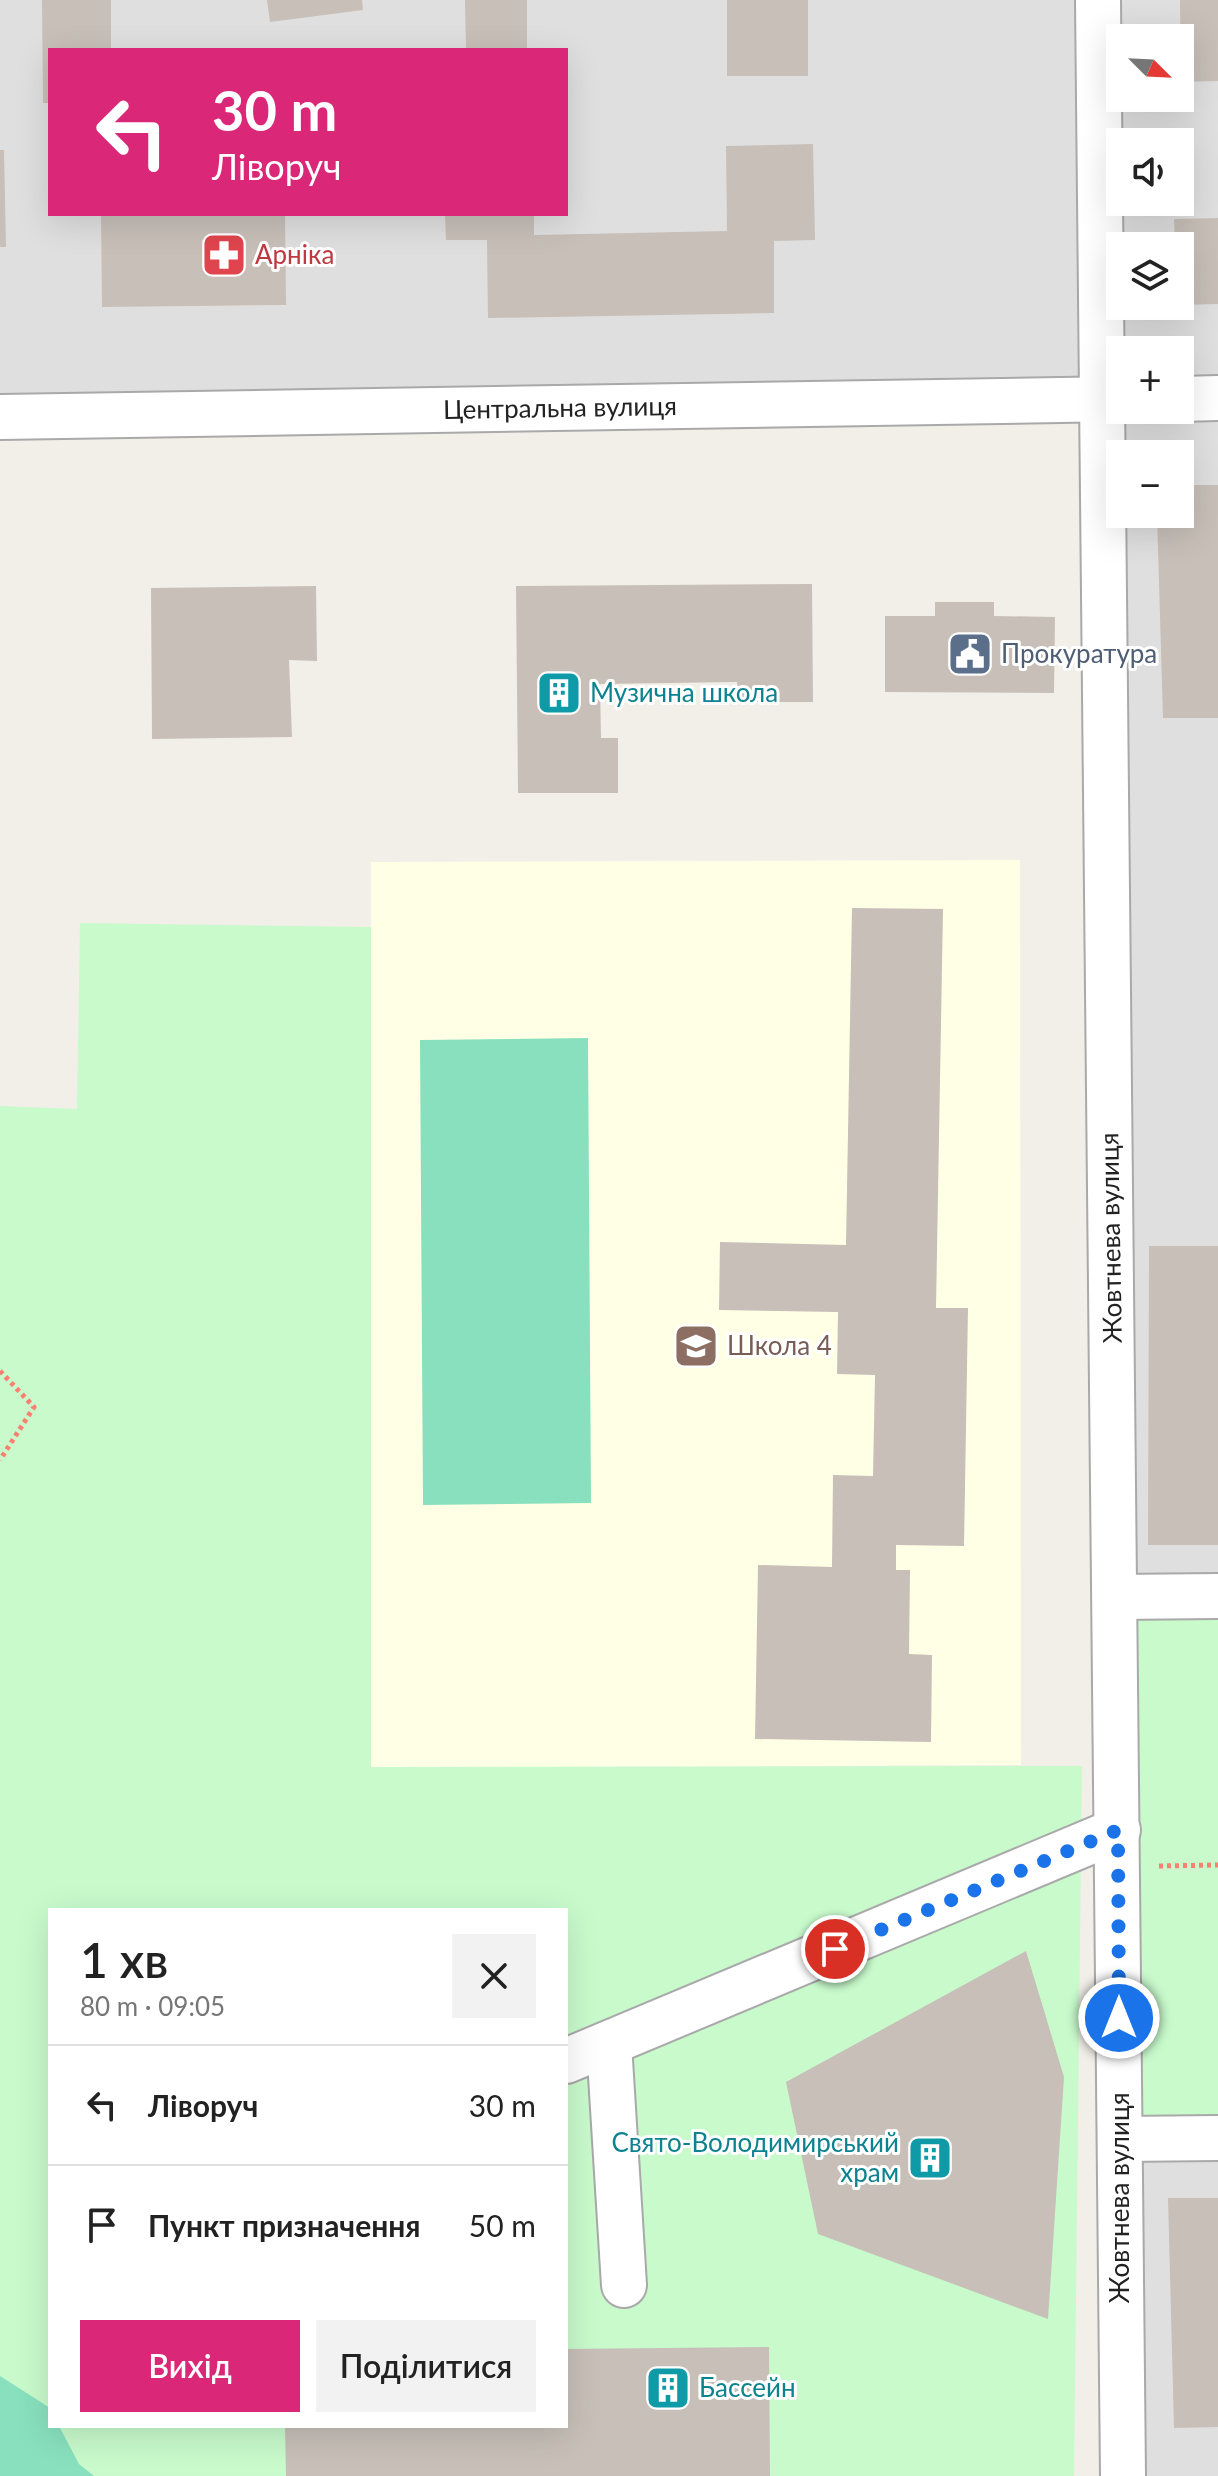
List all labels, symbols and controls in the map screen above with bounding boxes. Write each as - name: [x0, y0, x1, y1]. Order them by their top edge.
- north arrow: [1106, 24, 1194, 112]
- map controls: [1106, 24, 1194, 528]
- text: 30 m: [212, 76, 337, 143]
- icon: left: [80, 80, 184, 184]
- button: sound: [1106, 128, 1194, 216]
- text: Ліворуч: [212, 144, 342, 188]
- pharmacy icon: Арніка: [200, 231, 248, 279]
- button: layers: [1106, 232, 1194, 320]
- place label: Арніка: [255, 238, 334, 270]
- button: +: [1106, 336, 1194, 424]
- street label: Центральна вулиця: [443, 389, 677, 425]
- button: −: [1106, 440, 1194, 528]
- public building icon: Прокуратура: [946, 630, 994, 678]
- place label: Прокуратура: [1001, 637, 1157, 669]
- building icon: Музична школа: [535, 669, 583, 717]
- place label: Музична школа: [590, 676, 778, 708]
- street label: Жовтнева вулиця: [1092, 1132, 1128, 1344]
- school or university icon: Школа 4: [672, 1322, 720, 1370]
- place label: Школа 4: [727, 1329, 832, 1361]
- pin: [801, 1915, 869, 1983]
- icon: arrive: [813, 1927, 857, 1971]
- text: 1 хв: [80, 1931, 168, 1988]
- button: close: [452, 1934, 536, 2018]
- position arrow: [1077, 1976, 1161, 2060]
- text: 80 m · 09:05: [80, 1990, 225, 2022]
- icon: left: [80, 2083, 124, 2127]
- text: Ліворуч: [148, 2087, 258, 2123]
- text: 30 m: [469, 2087, 536, 2123]
- street label: Жовтнева вулиця: [1103, 2093, 1135, 2303]
- place label: Свято-Володимирський храм: [611, 2126, 899, 2188]
- building icon: Свято-Володимирський храм: [906, 2134, 954, 2182]
- icon: arrive: [80, 2203, 124, 2247]
- text: Пункт призначення: [148, 2207, 421, 2243]
- text: 50 m: [469, 2207, 536, 2243]
- button: Вихід: [80, 2320, 300, 2412]
- button: Поділитися: [316, 2320, 536, 2412]
- building icon: Бассейн: [644, 2364, 692, 2412]
- place label: Бассейн: [699, 2371, 796, 2403]

